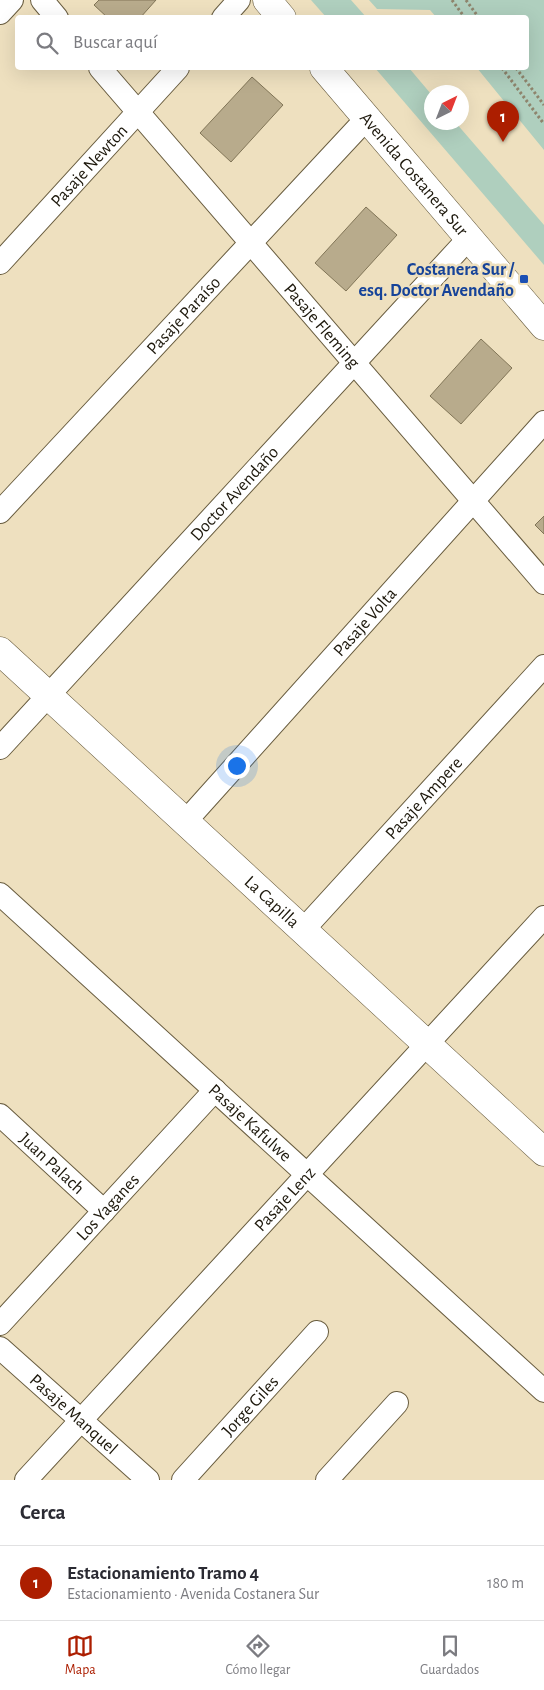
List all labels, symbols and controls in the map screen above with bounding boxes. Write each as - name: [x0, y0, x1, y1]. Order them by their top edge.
- search box: [15, 15, 529, 70]
- icon: search: [33, 29, 61, 57]
- text: Buscar aquí: [73, 33, 158, 52]
- north arrow: [424, 85, 469, 130]
- pin: 1: [487, 101, 519, 142]
- street label: Avenida Costanera Sur: [356, 109, 471, 240]
- street label: Pasaje Newton: [48, 122, 131, 211]
- place label: Costanera Sur / esq. Doctor Avendaño: [359, 261, 515, 300]
- street label: Pasaje Paraíso: [144, 273, 225, 358]
- marker: Costanera Sur / esq. Doctor Avendaño: [518, 273, 530, 285]
- street label: Pasaje Fleming: [280, 280, 363, 372]
- street label: Doctor Avendaño: [187, 443, 283, 545]
- street label: Pasaje Volta: [330, 585, 401, 660]
- your location: [224, 753, 250, 779]
- street label: Pasaje Ampere: [383, 754, 466, 843]
- street label: La Capilla: [241, 873, 302, 932]
- street label: Pasaje Kafulwe: [205, 1081, 295, 1166]
- street label: Juan Palach: [16, 1130, 87, 1198]
- street label: Pasaje Lenz: [251, 1164, 319, 1235]
- street label: Los Yaganes: [73, 1171, 143, 1244]
- street label: Pasaje Manquel: [26, 1371, 121, 1458]
- street label: Jorge Giles: [219, 1373, 283, 1440]
- text: Cerca: [20, 1502, 66, 1523]
- text: Estacionamiento Tramo 4: [67, 1564, 259, 1583]
- text: 1: [33, 1575, 39, 1591]
- text: 180 m: [487, 1575, 524, 1591]
- text: Estacionamiento · Avenida Costanera Sur: [67, 1586, 319, 1602]
- tab: Mapa: [65, 1632, 96, 1679]
- tab: Cómo llegar: [226, 1632, 290, 1679]
- tab: Guardados: [420, 1632, 479, 1679]

